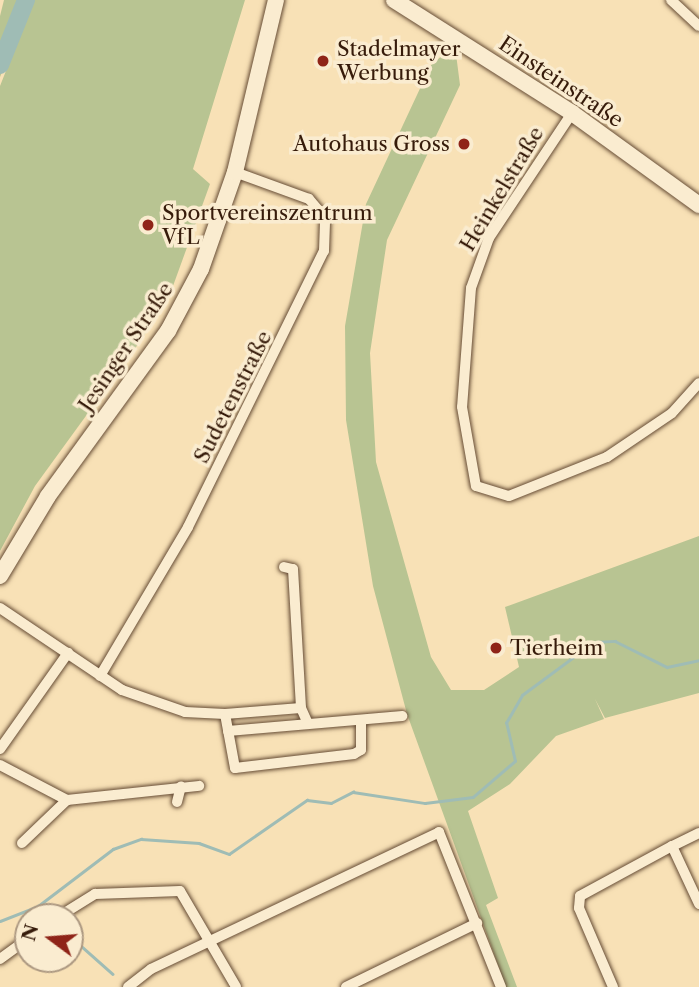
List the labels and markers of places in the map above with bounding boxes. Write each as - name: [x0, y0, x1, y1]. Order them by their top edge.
- place label: Stadelmayer Werbung: [337, 36, 461, 86]
- marker: Stadelmayer Werbung: [315, 53, 331, 69]
- place label: Autohaus Gross: [293, 131, 450, 157]
- marker: Autohaus Gross: [456, 136, 472, 152]
- place label: Sportvereinszentrum VfL: [162, 200, 373, 250]
- marker: Sportvereinszentrum VfL: [140, 217, 156, 233]
- place label: Tierheim: [510, 635, 603, 661]
- marker: Tierheim: [488, 640, 504, 656]

